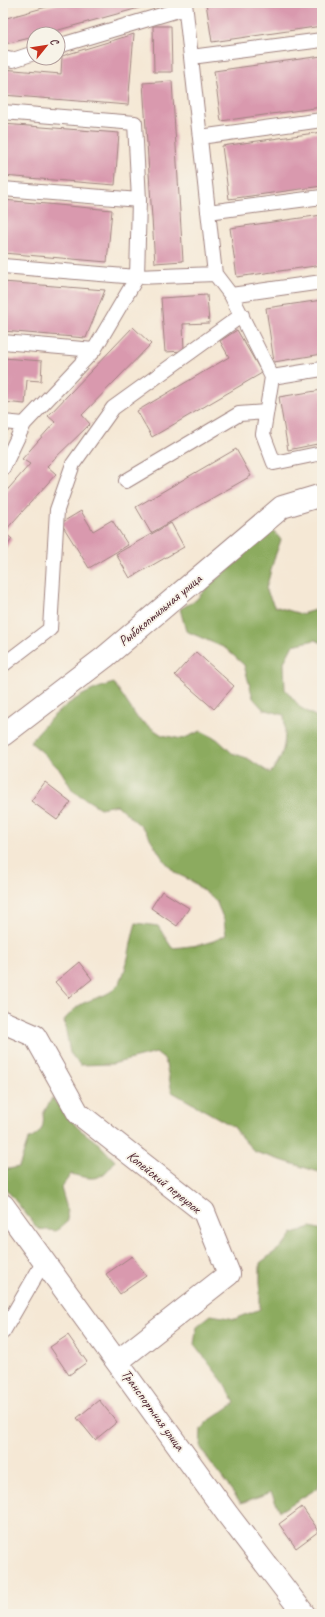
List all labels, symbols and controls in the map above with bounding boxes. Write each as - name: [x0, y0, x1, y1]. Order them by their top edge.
- north arrow: [26, 26, 66, 66]
- text: С: [47, 35, 63, 48]
- street label: Рыбокоптильная улица: [115, 569, 206, 650]
- street label: Копейский переулок: [124, 1147, 206, 1218]
- street label: Транспортная улица: [118, 1366, 189, 1455]

